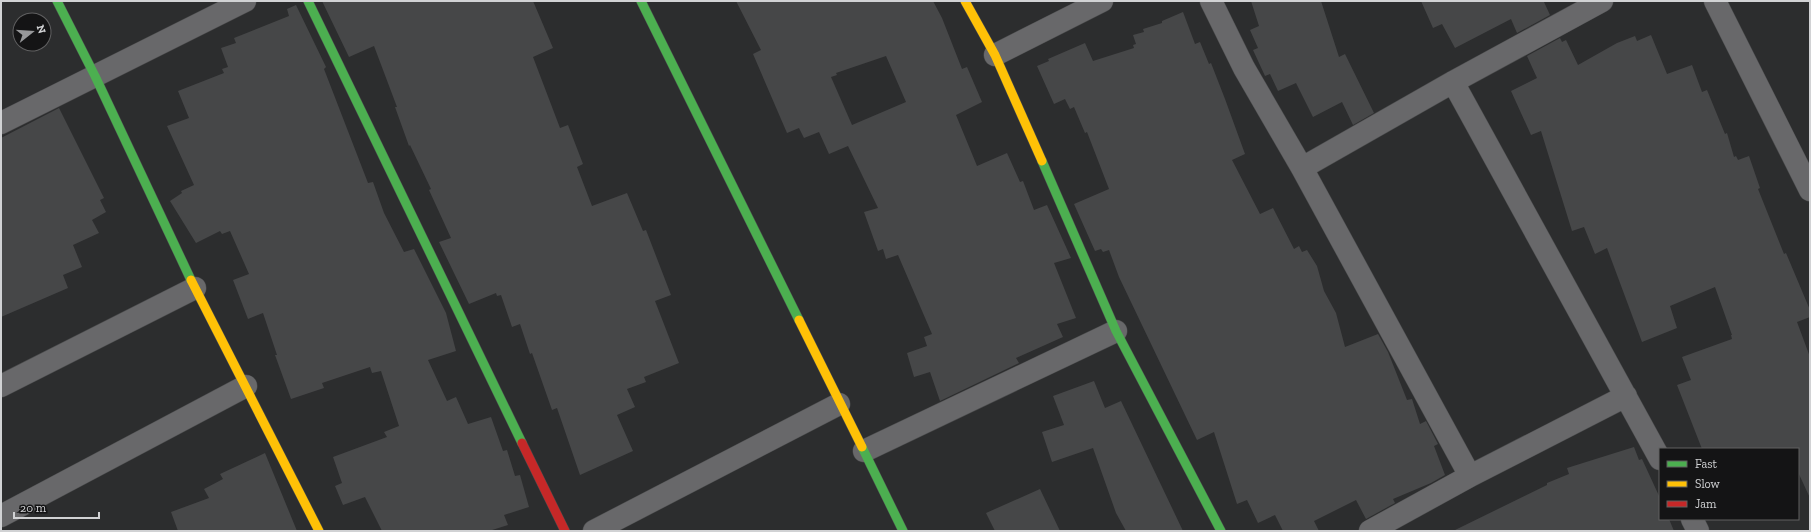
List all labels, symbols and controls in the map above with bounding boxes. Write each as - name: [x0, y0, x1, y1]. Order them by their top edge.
- north arrow: [12, 12, 52, 52]
- text: N: [34, 23, 49, 36]
- legend: [1659, 448, 1799, 520]
- text: Fast: [1695, 457, 1718, 471]
- text: Slow: [1695, 477, 1721, 491]
- scale bar: [14, 494, 99, 520]
- text: Jam: [1695, 497, 1717, 511]
- text: 20 m: [20, 501, 47, 515]

